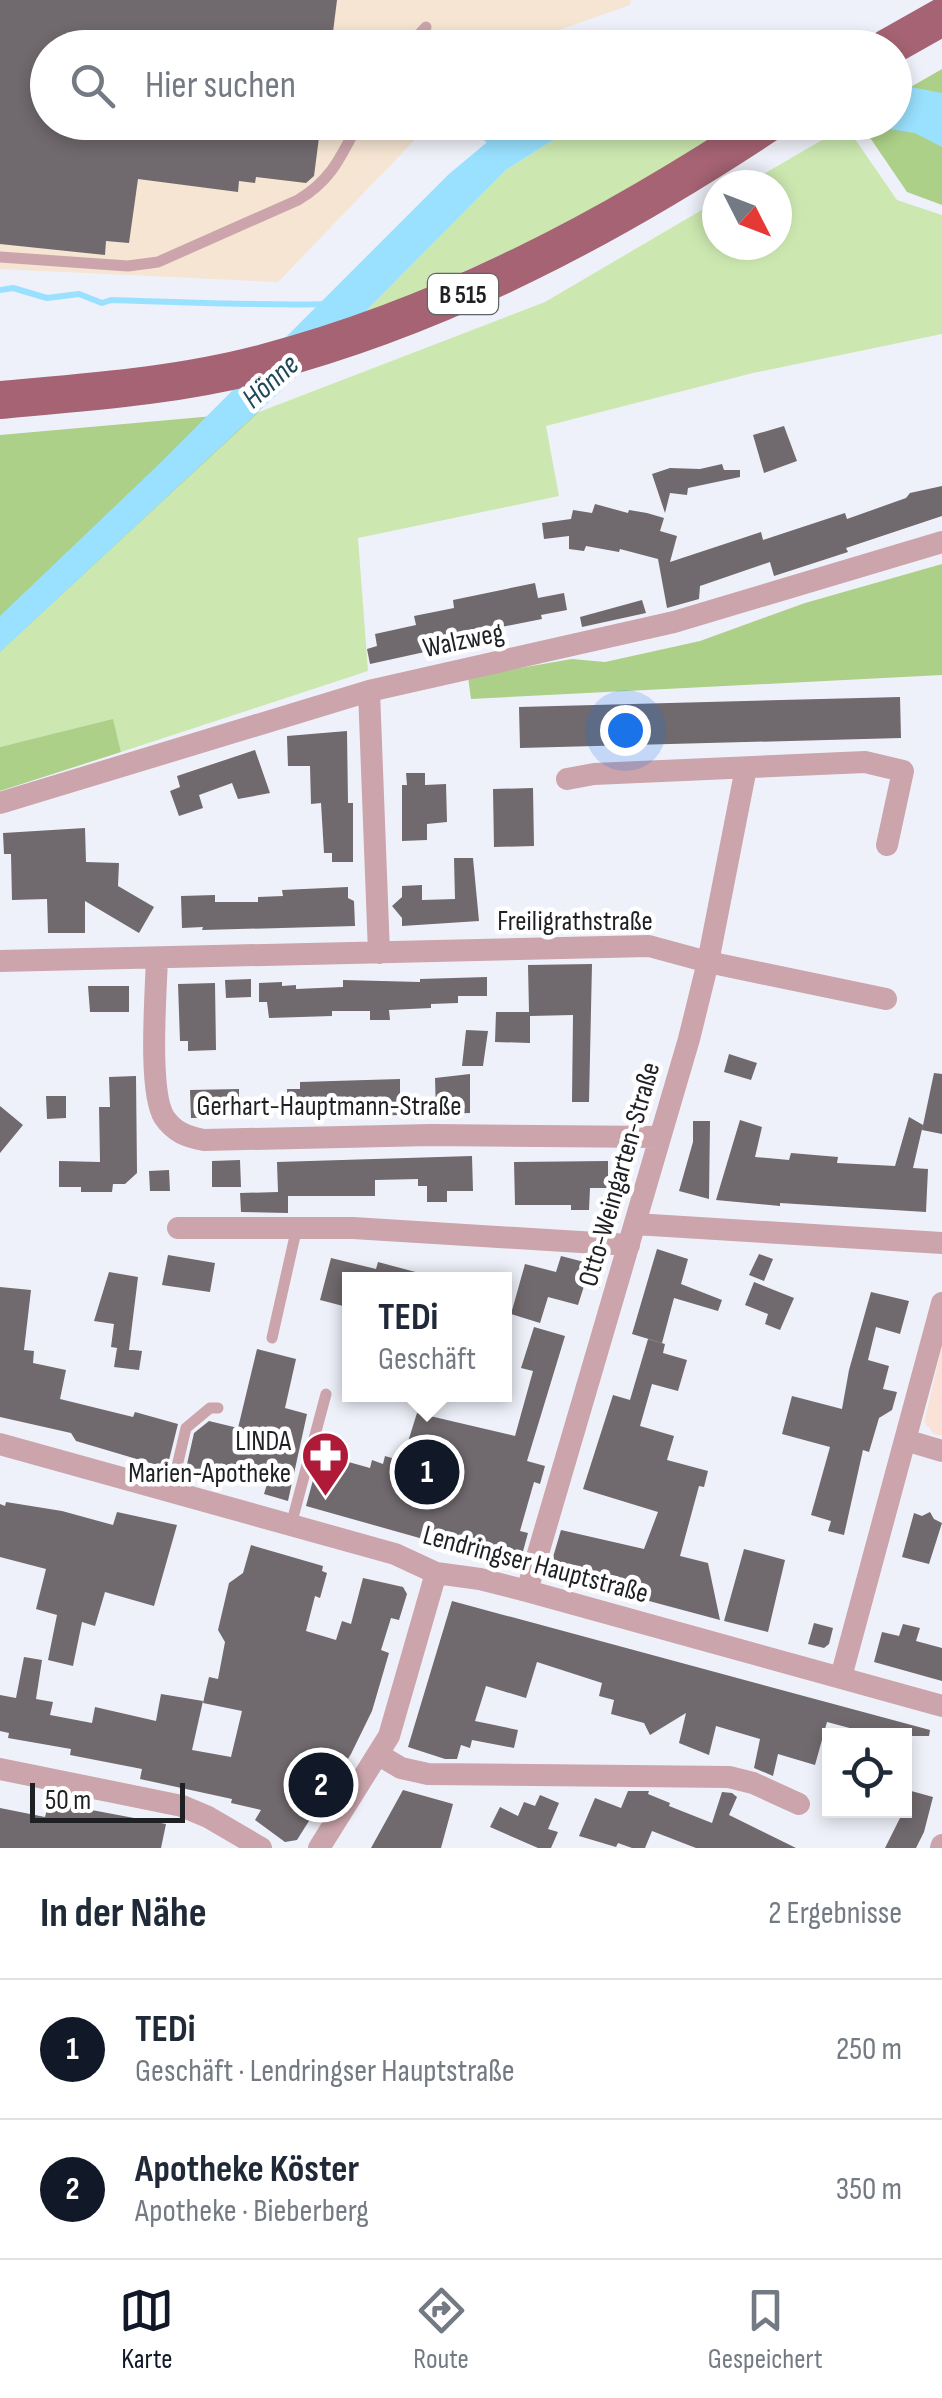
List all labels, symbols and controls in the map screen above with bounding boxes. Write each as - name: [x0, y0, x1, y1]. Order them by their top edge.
- search box: [30, 30, 912, 140]
- icon: search: [65, 58, 120, 113]
- text: Hier suchen: [145, 63, 296, 108]
- north arrow: [702, 170, 792, 260]
- road number: B 515: [428, 274, 498, 314]
- water label: Hönne: [235, 347, 307, 417]
- street label: Walzweg: [420, 616, 507, 665]
- your location: [600, 705, 651, 756]
- street label: Freiligrathstraße: [497, 905, 653, 938]
- street label: Otto-Weingarten-Straße: [572, 1059, 667, 1290]
- street label: Gerhart-Hauptmann-Straße: [197, 1090, 461, 1123]
- popup: [342, 1272, 512, 1402]
- text: TEDi: [378, 1295, 438, 1340]
- text: Geschäft: [378, 1340, 476, 1379]
- place label: LINDA Marien-Apotheke: [128, 1425, 292, 1490]
- pharmacy icon: LINDA Marien-Apotheke: [300, 1430, 352, 1498]
- pin: 1: [394, 1434, 460, 1510]
- street label: Lendringser Hauptstraße: [419, 1519, 652, 1610]
- map controls: [822, 1728, 912, 1818]
- button: locate: [822, 1728, 912, 1818]
- pin: 2: [288, 1748, 354, 1822]
- scale bar: [30, 1778, 185, 1822]
- text: 50 m: [45, 1784, 91, 1817]
- text: In der Nähe: [40, 1888, 207, 1939]
- text: 2 Ergebnisse: [768, 1894, 902, 1933]
- text: TEDi: [135, 2007, 195, 2052]
- text: 1: [66, 2030, 79, 2069]
- text: 250 m: [836, 2030, 902, 2069]
- text: Geschäft · Lendringser Hauptstraße: [135, 2052, 515, 2091]
- text: Apotheke Köster: [135, 2147, 359, 2192]
- text: 2: [65, 2170, 80, 2209]
- text: 350 m: [836, 2170, 902, 2209]
- text: Apotheke · Bieberberg: [135, 2192, 369, 2231]
- tab: Karte: [119, 2283, 174, 2376]
- tab: Route: [413, 2283, 469, 2376]
- tab: Gespeichert: [708, 2283, 823, 2376]

